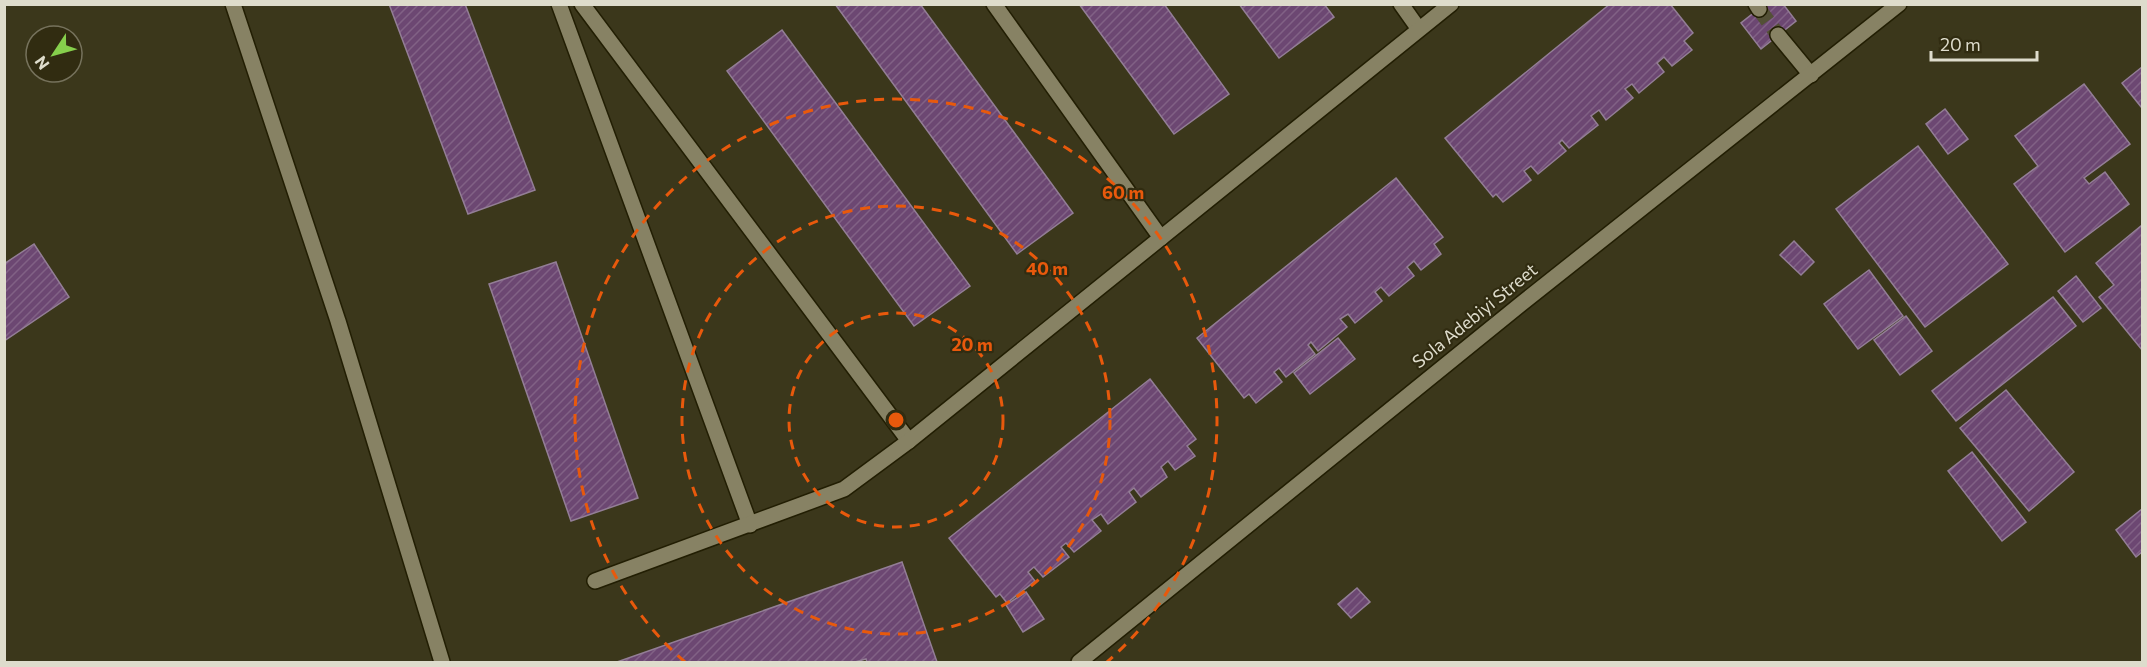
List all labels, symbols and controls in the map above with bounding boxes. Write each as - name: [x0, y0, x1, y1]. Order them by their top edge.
- north arrow: [24, 24, 84, 84]
- scale bar: [1931, 24, 2038, 62]
- text: 20 m: [1940, 33, 1981, 55]
- text: N: [30, 53, 53, 74]
- text: 60 m: [1102, 181, 1144, 203]
- text: 40 m: [1026, 257, 1068, 279]
- street label: Sola Adebiyi Street: [1408, 258, 1541, 372]
- text: 20 m: [951, 333, 993, 355]
- centre of rings: [886, 410, 906, 430]

